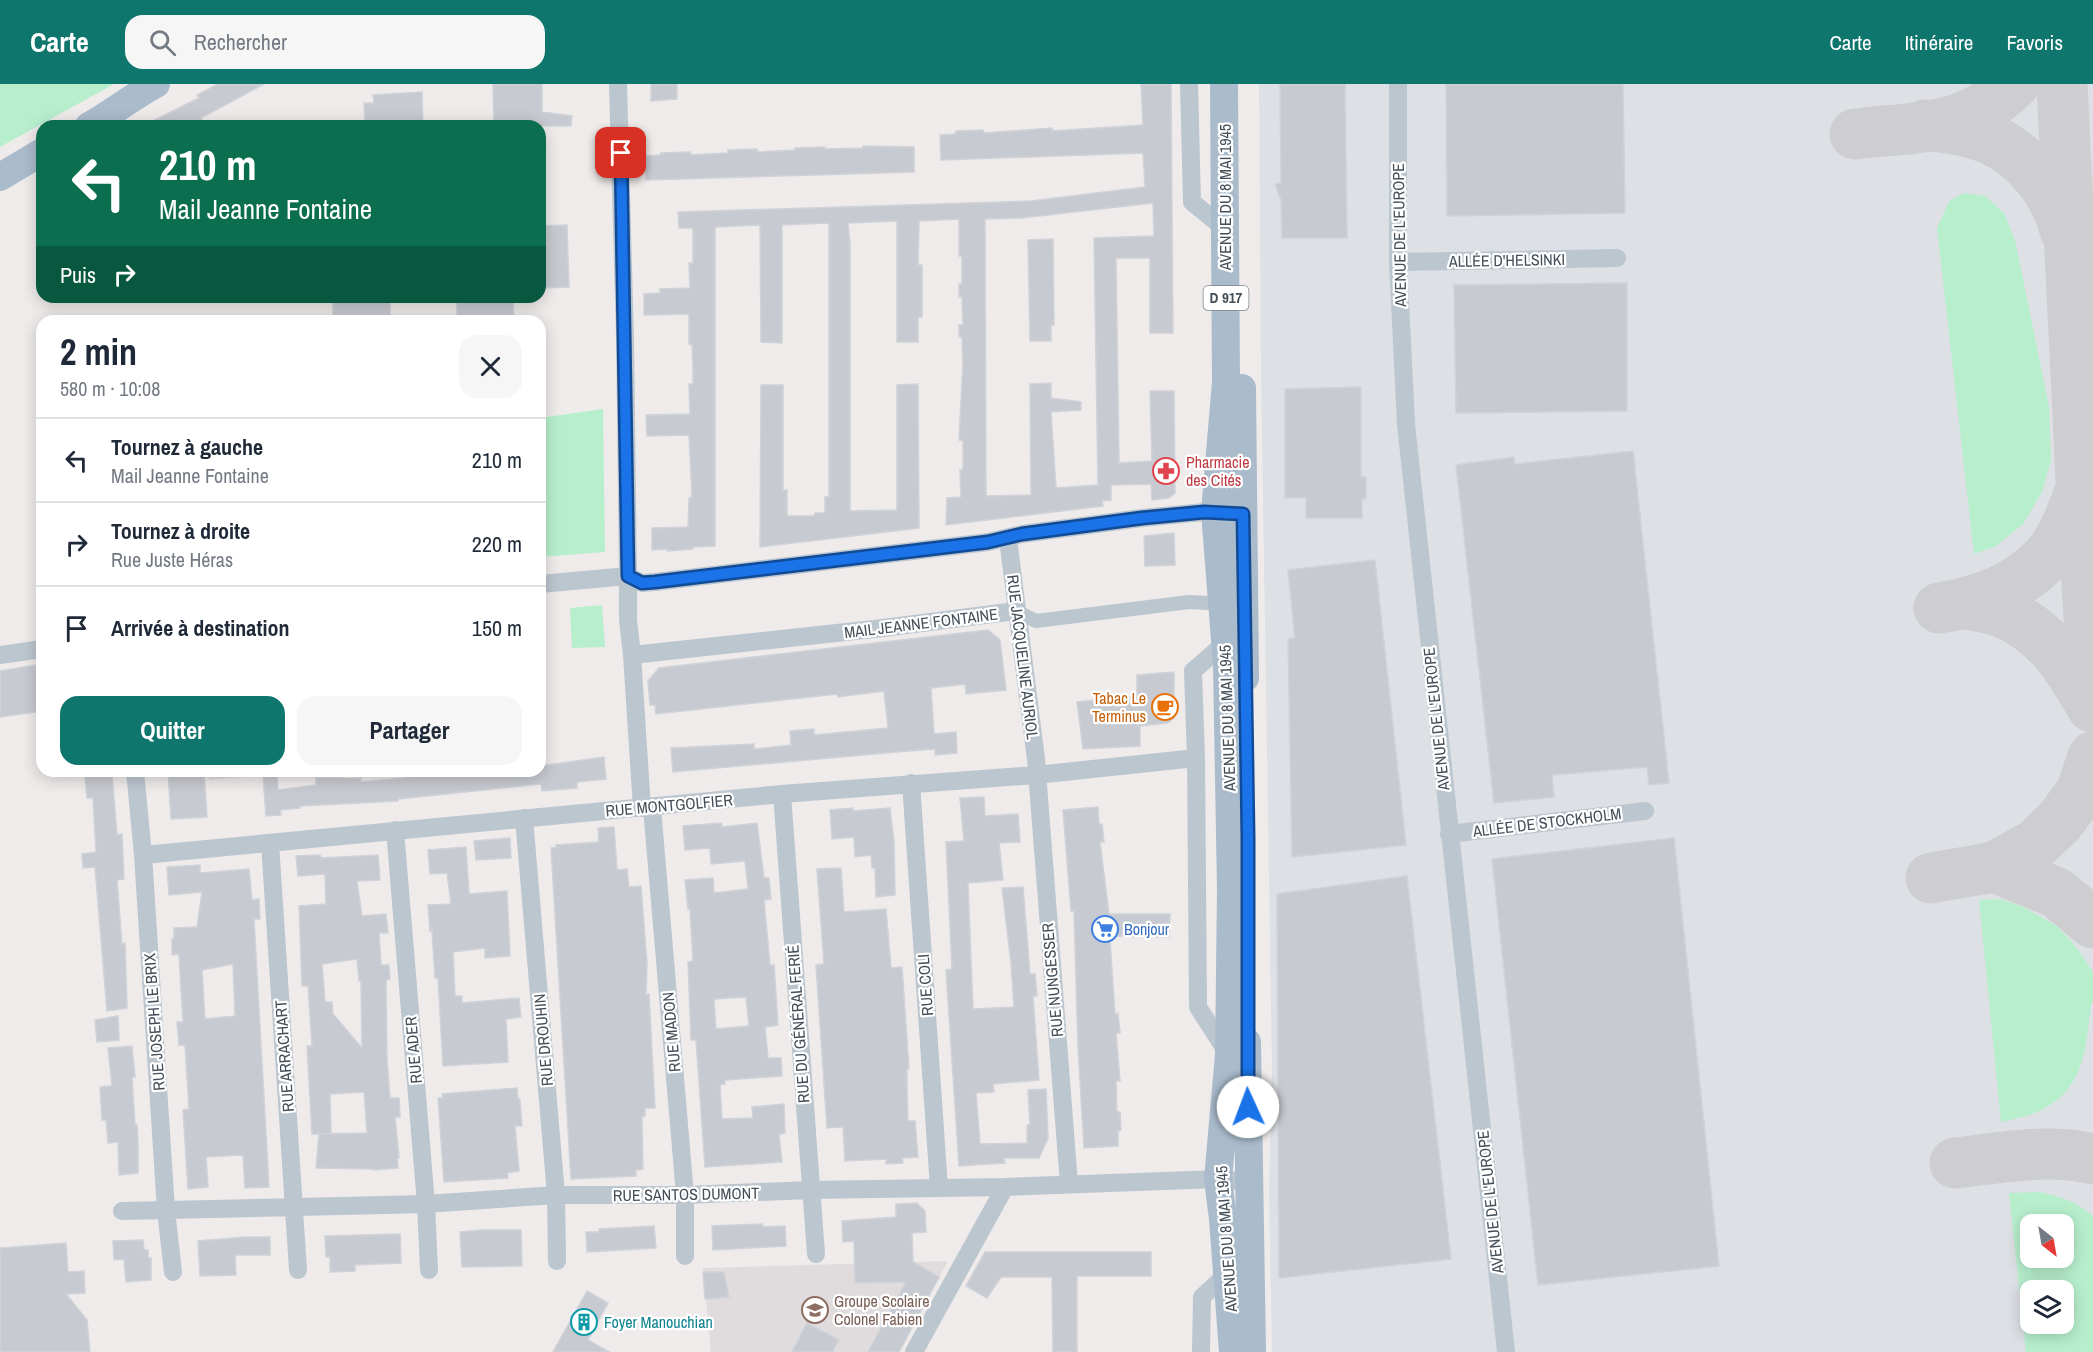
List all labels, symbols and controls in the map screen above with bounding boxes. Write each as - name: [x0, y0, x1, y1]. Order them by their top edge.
- search box: [125, 15, 545, 69]
- text: Carte: [30, 23, 89, 61]
- icon: search: [146, 26, 179, 59]
- text: Rechercher: [194, 27, 287, 57]
- text: Carte: [1829, 28, 1872, 57]
- text: Itinéraire: [1905, 28, 1973, 57]
- text: Favoris: [2006, 28, 2063, 57]
- street label: AVENUE DU 8 MAI 1945: [1214, 124, 1236, 271]
- pin: [595, 127, 646, 178]
- icon: arrive: [604, 136, 637, 169]
- text: 210 m: [159, 137, 257, 193]
- icon: left: [60, 144, 138, 222]
- street label: AVENUE DE L'EUROPE: [1387, 163, 1411, 308]
- text: Mail Jeanne Fontaine: [159, 191, 372, 227]
- street label: ALLÉE D'HELSINKI: [1448, 248, 1565, 272]
- icon: right: [108, 258, 141, 291]
- text: Puis: [60, 260, 96, 290]
- road number: D 917: [1204, 286, 1248, 310]
- text: 2 min: [60, 328, 137, 376]
- button: close: [459, 335, 522, 398]
- text: 580 m · 10:08: [60, 375, 160, 402]
- text: Tournez à gauche: [111, 432, 263, 462]
- icon: left: [60, 444, 93, 477]
- text: 210 m: [472, 445, 522, 475]
- place label: Pharmacie des Cités: [1186, 451, 1249, 491]
- pharmacy icon: Pharmacie des Cités: [1151, 456, 1181, 486]
- text: Mail Jeanne Fontaine: [111, 462, 269, 489]
- text: Tournez à droite: [111, 516, 250, 546]
- icon: right: [60, 528, 93, 561]
- text: 220 m: [472, 529, 522, 559]
- text: Rue Juste Héras: [111, 546, 233, 573]
- street label: RUE JACQUELINE AURIOL: [1002, 574, 1044, 741]
- street label: MAIL JEANNE FONTAINE: [843, 603, 999, 643]
- icon: arrive: [60, 612, 93, 645]
- text: Arrivée à destination: [111, 613, 289, 643]
- text: 150 m: [472, 613, 522, 643]
- street label: AVENUE DU 8 MAI 1945: [1213, 644, 1241, 793]
- street label: AVENUE DE L'EUROPE: [1418, 646, 1455, 793]
- place label: Tabac Le Terminus: [1092, 687, 1146, 727]
- cafe icon: Tabac Le Terminus: [1150, 692, 1180, 722]
- button: Quitter: [60, 696, 285, 765]
- button: Partager: [297, 696, 522, 765]
- street label: RUE MONTGOLFIER: [604, 788, 734, 822]
- street label: ALLÉE DE STOCKHOLM: [1471, 802, 1622, 842]
- supermarket icon: Bonjour: [1090, 914, 1120, 944]
- place label: Bonjour: [1124, 918, 1170, 940]
- street label: RUE NUNGESSER: [1036, 922, 1068, 1038]
- street label: RUE DU GÉNÉRAL FERIÉ: [782, 944, 814, 1104]
- street label: RUE JOSEPH LE BRIX: [138, 952, 170, 1092]
- street label: RUE COLI: [912, 953, 938, 1017]
- street label: RUE MADON: [657, 991, 685, 1073]
- street label: RUE DROUHIN: [528, 993, 558, 1087]
- street label: RUE ARRACHART: [269, 999, 299, 1113]
- street label: RUE ADER: [399, 1015, 427, 1084]
- position arrow: [1216, 1075, 1280, 1139]
- street label: AVENUE DE L'EUROPE: [1472, 1129, 1509, 1276]
- street label: AVENUE DU 8 MAI 1945: [1210, 1165, 1242, 1314]
- street label: RUE SANTOS DUMONT: [613, 1182, 759, 1206]
- north arrow: [2020, 1214, 2074, 1268]
- map controls: [2020, 1214, 2074, 1334]
- button: layers: [2020, 1280, 2074, 1334]
- place label: Groupe Scolaire Colonel Fabien: [834, 1290, 930, 1330]
- school or university icon: Groupe Scolaire Colonel Fabien: [800, 1295, 830, 1325]
- building icon: Foyer Manouchian: [569, 1307, 599, 1337]
- place label: Foyer Manouchian: [604, 1311, 713, 1333]

